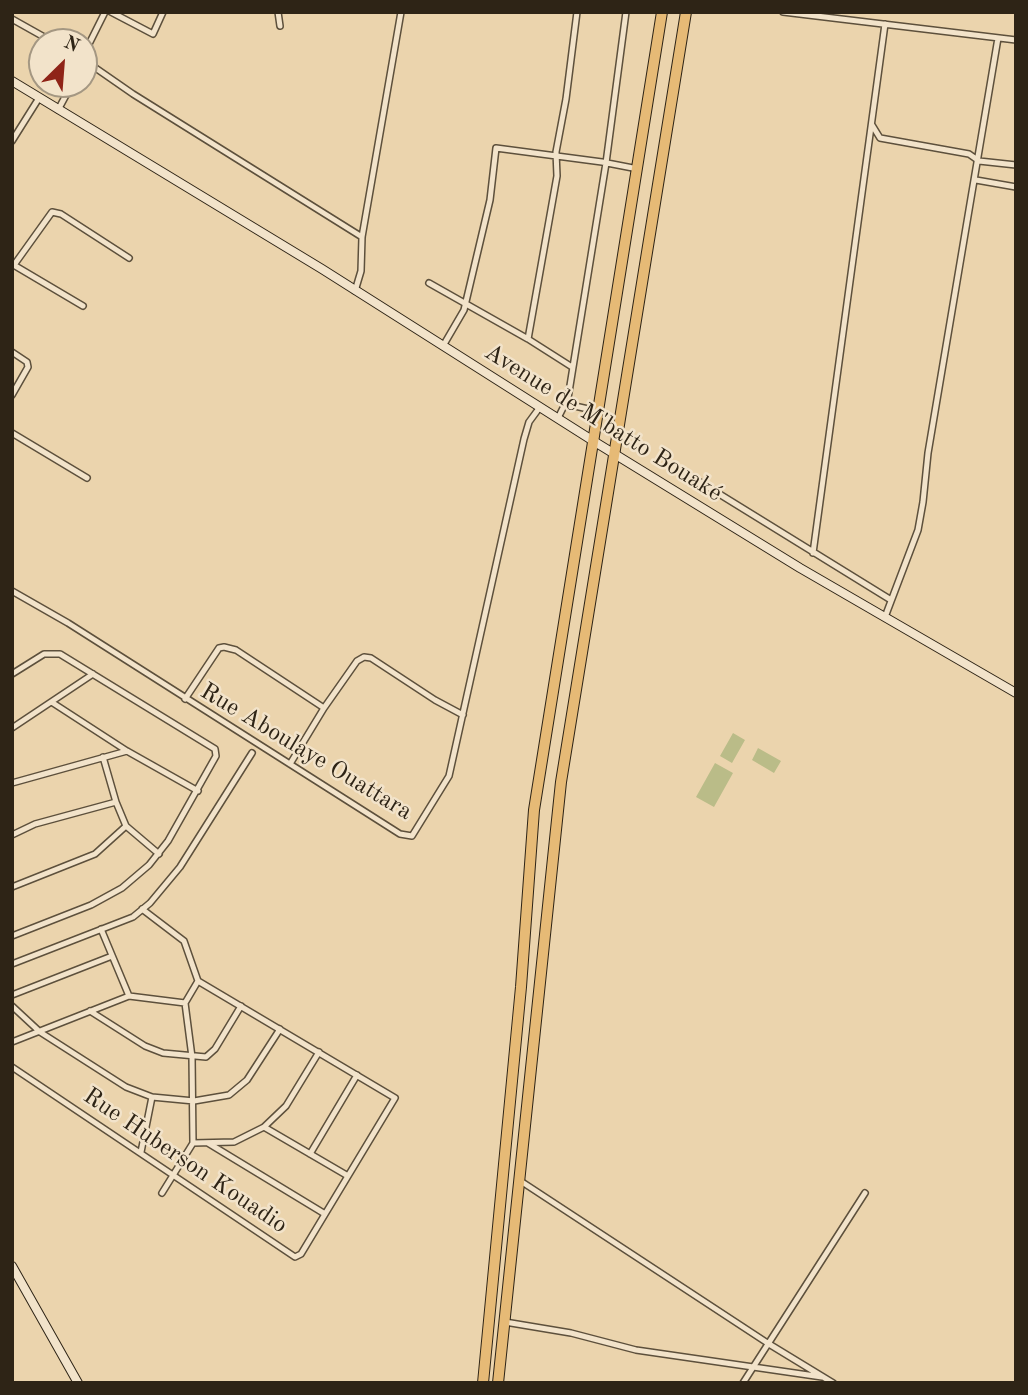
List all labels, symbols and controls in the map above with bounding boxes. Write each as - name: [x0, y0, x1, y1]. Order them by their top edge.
- north arrow: [28, 28, 98, 98]
- text: N: [61, 34, 82, 57]
- street label: Avenue de M'batto Bouaké: [479, 338, 727, 508]
- street label: Rue Aboulaye Ouattara: [195, 677, 417, 827]
- street label: Rue Huberson Kouadio: [77, 1082, 293, 1240]

